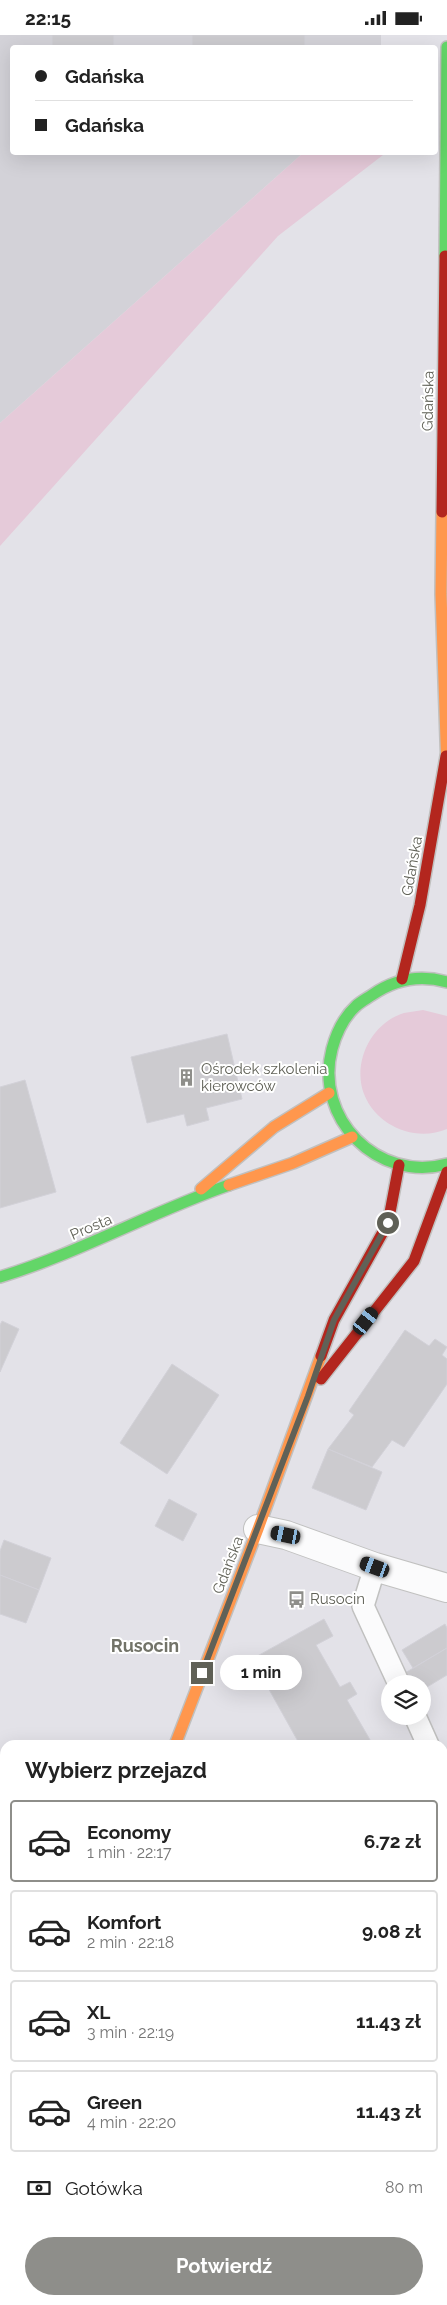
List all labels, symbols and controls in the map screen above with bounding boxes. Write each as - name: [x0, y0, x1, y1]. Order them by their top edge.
- text: 22:15: [25, 7, 71, 29]
- text: Gdańska: [65, 65, 144, 87]
- text: Gdańska: [65, 114, 144, 136]
- street label: Gdańska: [418, 371, 438, 431]
- street label: Gdańska: [398, 835, 426, 897]
- place label: Ośrodek szkolenia kierowców: [201, 1060, 328, 1095]
- building icon: Ośrodek szkolenia kierowców: [177, 1068, 197, 1088]
- street label: Prosta: [67, 1210, 115, 1244]
- route start: [377, 1212, 399, 1234]
- car: [350, 1305, 381, 1337]
- car: [269, 1525, 302, 1545]
- street label: Gdańska: [209, 1534, 247, 1596]
- car: [358, 1555, 391, 1579]
- bus stop icon: Rusocin: [286, 1589, 306, 1609]
- place label: Rusocin: [310, 1590, 365, 1608]
- district label: Rusocin: [111, 1635, 179, 1656]
- callout: 1 min: [220, 1655, 302, 1691]
- route end: [191, 1662, 213, 1684]
- text: 1 min: [241, 1663, 281, 1682]
- map controls: [381, 1675, 431, 1725]
- button: layers: [381, 1675, 431, 1725]
- text: Wybierz przejazd: [25, 1757, 207, 1783]
- icon: car: [27, 1819, 72, 1864]
- text: Economy: [87, 1821, 171, 1843]
- text: 6.72 zł: [364, 1830, 421, 1852]
- text: 1 min · 22:17: [87, 1843, 172, 1862]
- icon: car: [27, 1909, 72, 1954]
- text: Komfort: [87, 1911, 161, 1933]
- text: 9.08 zł: [362, 1920, 421, 1942]
- text: 2 min · 22:18: [87, 1933, 174, 1952]
- icon: car: [27, 1999, 72, 2044]
- text: XL: [87, 2001, 110, 2023]
- text: 11.43 zł: [356, 2010, 421, 2032]
- text: 3 min · 22:19: [87, 2023, 174, 2042]
- icon: car: [27, 2089, 72, 2134]
- text: Green: [87, 2091, 142, 2113]
- text: 11.43 zł: [356, 2100, 421, 2122]
- text: 4 min · 22:20: [87, 2113, 176, 2132]
- icon: cash: [25, 2174, 53, 2202]
- text: Gotówka: [65, 2177, 143, 2199]
- text: 80 m: [385, 2178, 423, 2197]
- button: Potwierdź: [25, 2237, 423, 2295]

